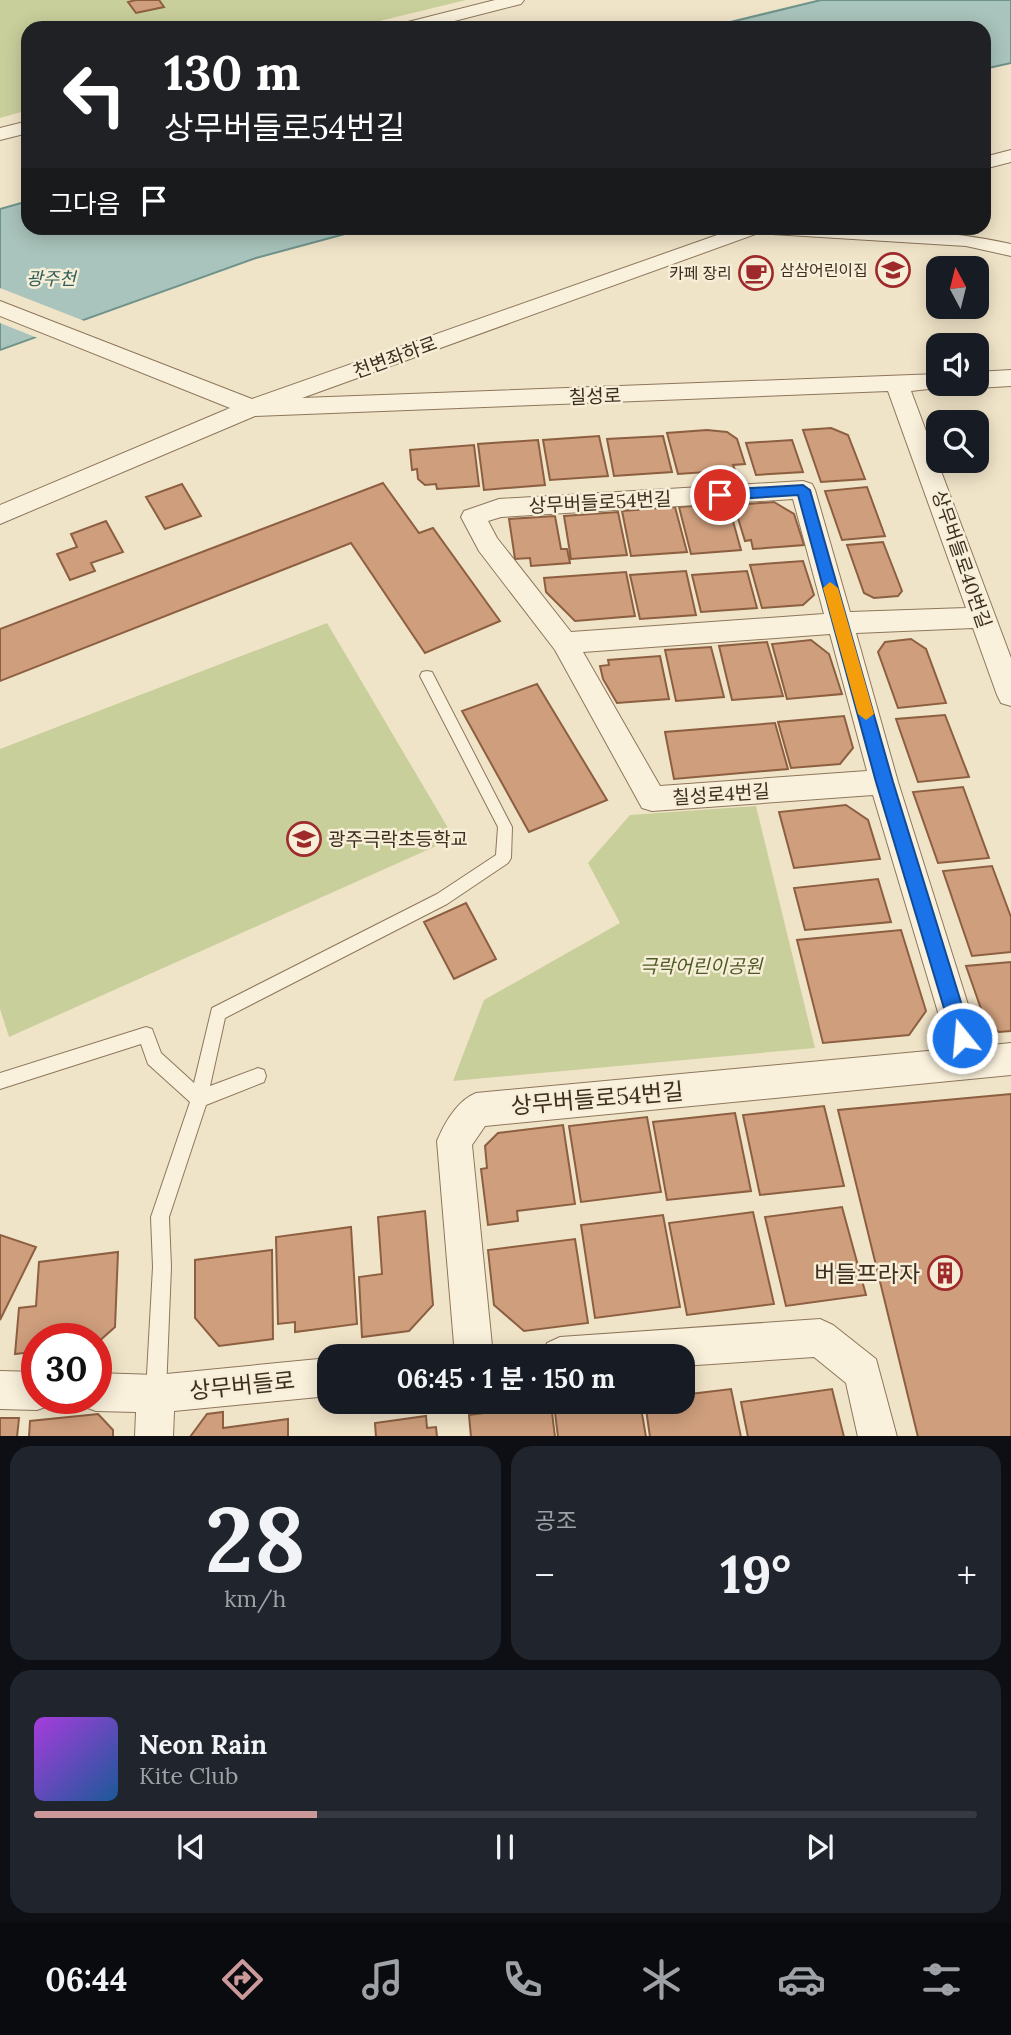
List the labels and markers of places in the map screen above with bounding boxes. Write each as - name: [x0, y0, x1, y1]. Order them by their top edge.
- school or university icon: 삼삼어린이집: [874, 251, 912, 289]
- cafe icon: 카페 장리: [737, 254, 775, 292]
- place label: 삼삼어린이집: [780, 260, 868, 280]
- place label: 카페 장리: [669, 263, 732, 283]
- pin: [690, 465, 750, 525]
- school or university icon: 광주극락초등학교: [285, 820, 323, 858]
- place label: 광주극락초등학교: [328, 827, 468, 851]
- building icon: 버들프라자: [926, 1254, 964, 1292]
- place label: 버들프라자: [814, 1259, 920, 1288]

